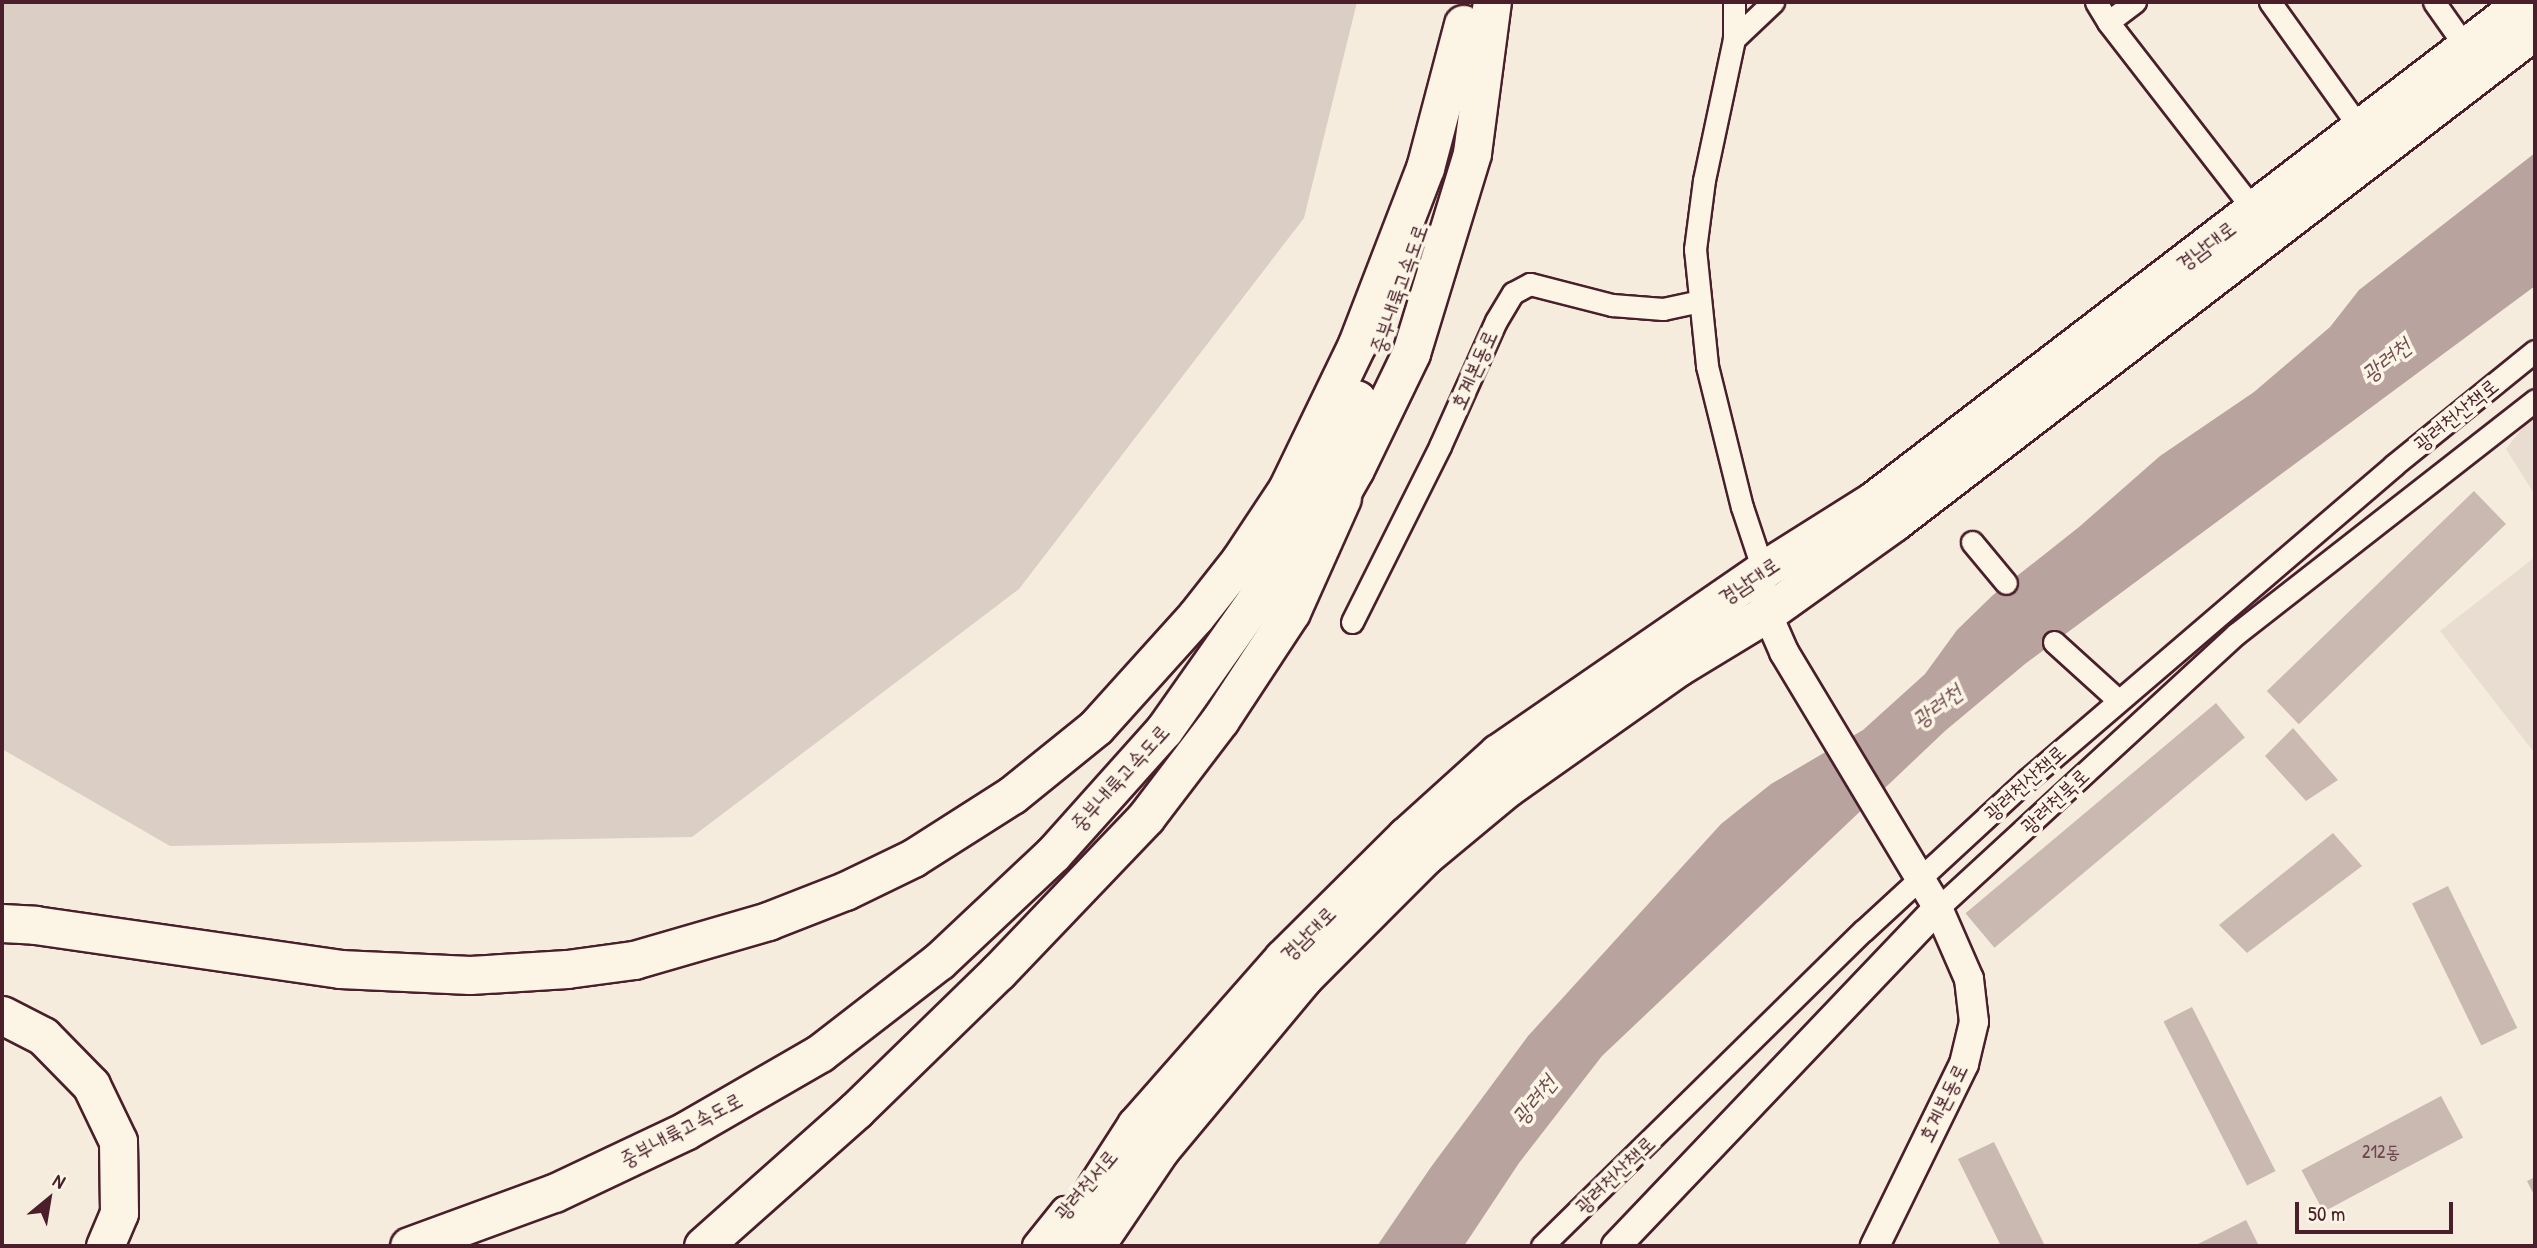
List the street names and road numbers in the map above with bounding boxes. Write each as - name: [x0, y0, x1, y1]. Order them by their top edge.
- street label: 경남대로: [2171, 216, 2241, 276]
- street label: 중부내륙고속도로: [1365, 221, 1433, 357]
- street label: 호계본동로: [1445, 326, 1503, 414]
- street label: 광려천산책로: [2409, 373, 2503, 457]
- street label: 경남대로: [1714, 552, 1784, 610]
- street label: 중부내륙고속도로: [1065, 719, 1175, 837]
- street label: 광려천산책로: [1979, 740, 2071, 826]
- street label: 광려천북로: [2016, 763, 2094, 839]
- street label: 경남대로: [1275, 901, 1341, 967]
- street label: 호계본동로: [1913, 1060, 1973, 1146]
- street label: 중부내륙고속도로: [615, 1087, 747, 1173]
- street label: 광려천산책로: [1570, 1131, 1660, 1219]
- street label: 광려천서로: [1049, 1145, 1123, 1225]

